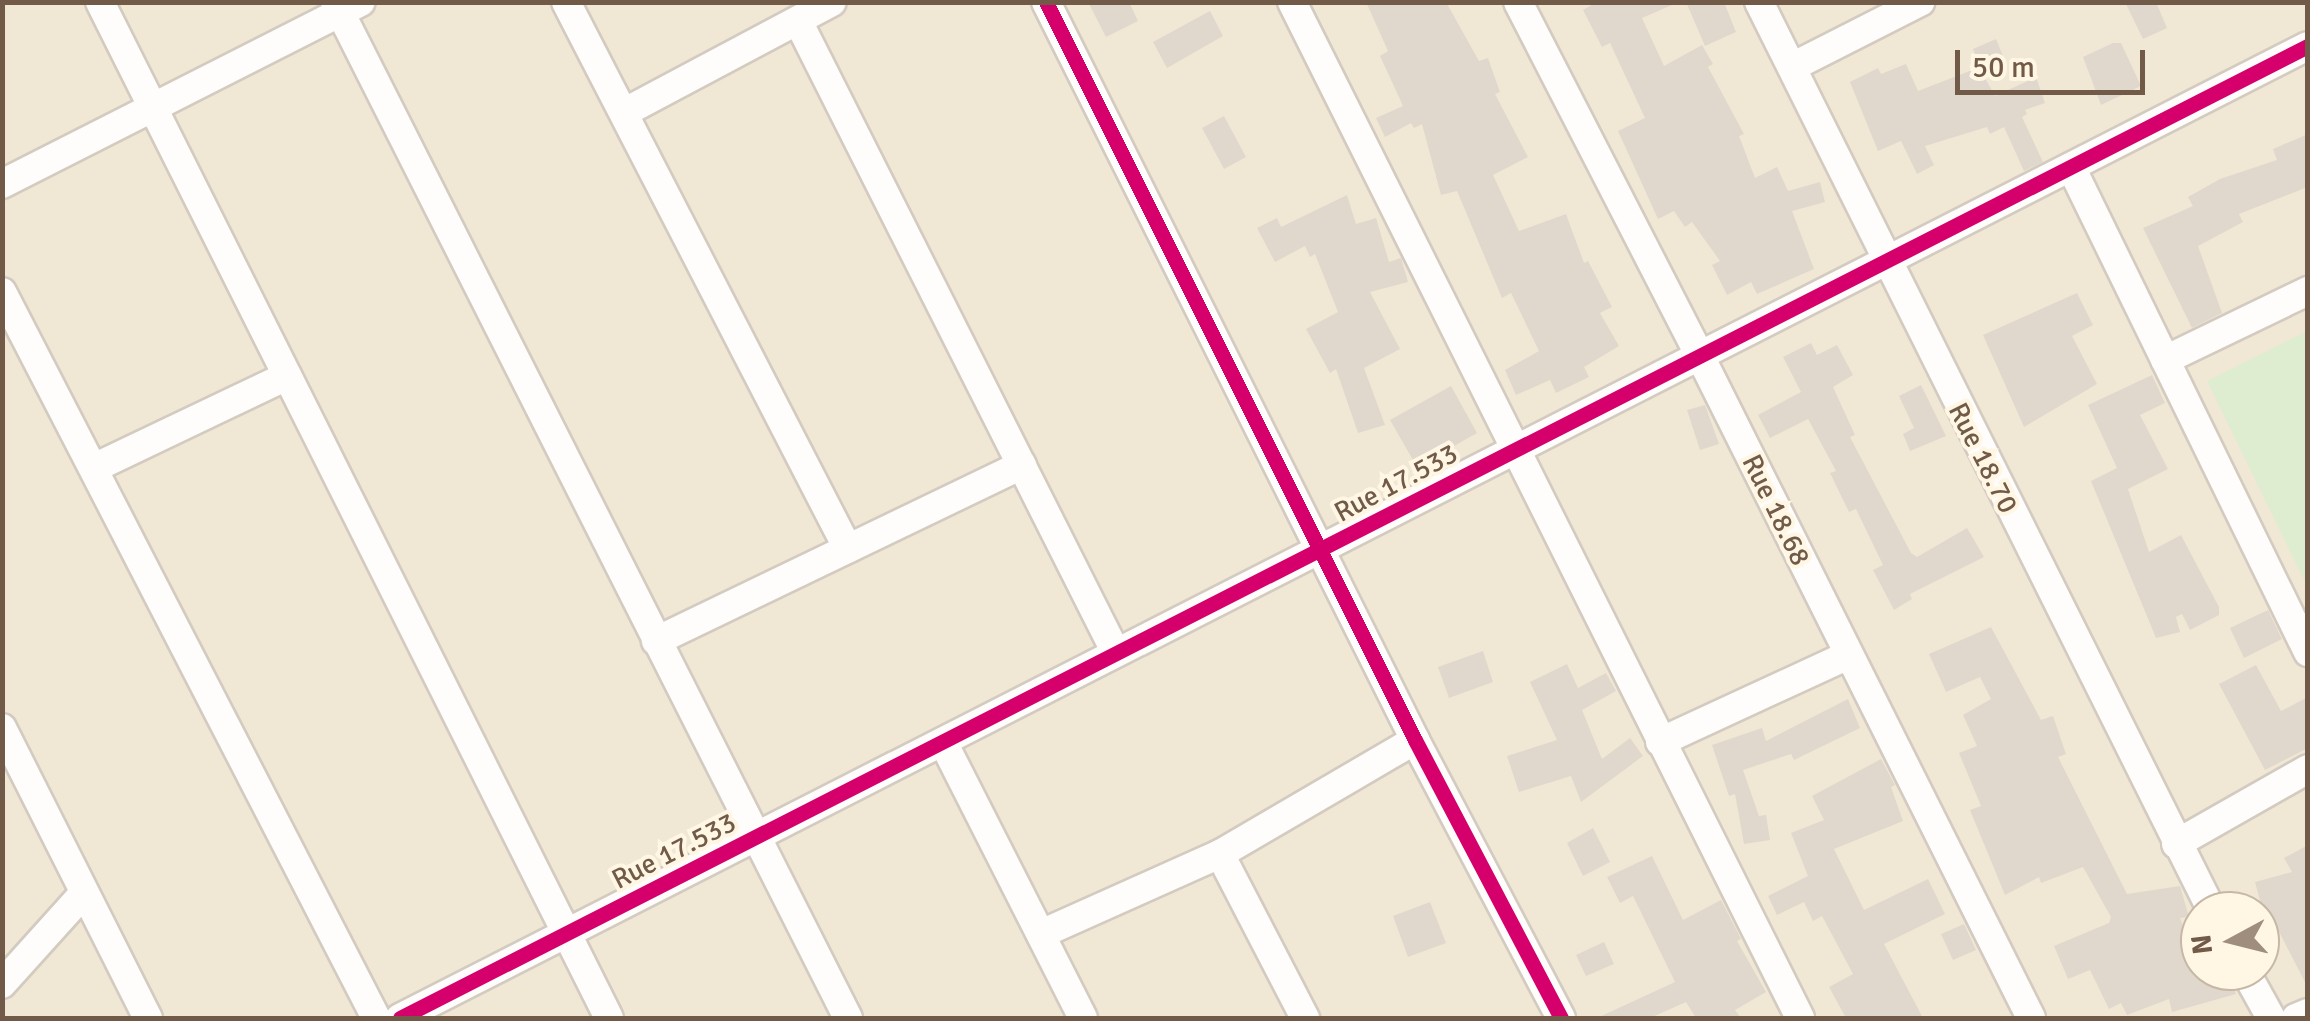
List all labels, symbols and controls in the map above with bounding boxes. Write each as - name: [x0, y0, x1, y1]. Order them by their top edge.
- scale bar: [1960, 30, 2150, 92]
- text: 50 m: [1972, 49, 2035, 86]
- street label: Rue 18.70: [1941, 397, 2025, 519]
- street label: Rue 17.533: [1329, 437, 1463, 529]
- street label: Rue 18.68: [1735, 449, 1817, 571]
- street label: Rue 17.533: [606, 805, 742, 897]
- north arrow: [2180, 891, 2280, 991]
- text: N: [2184, 933, 2220, 956]

